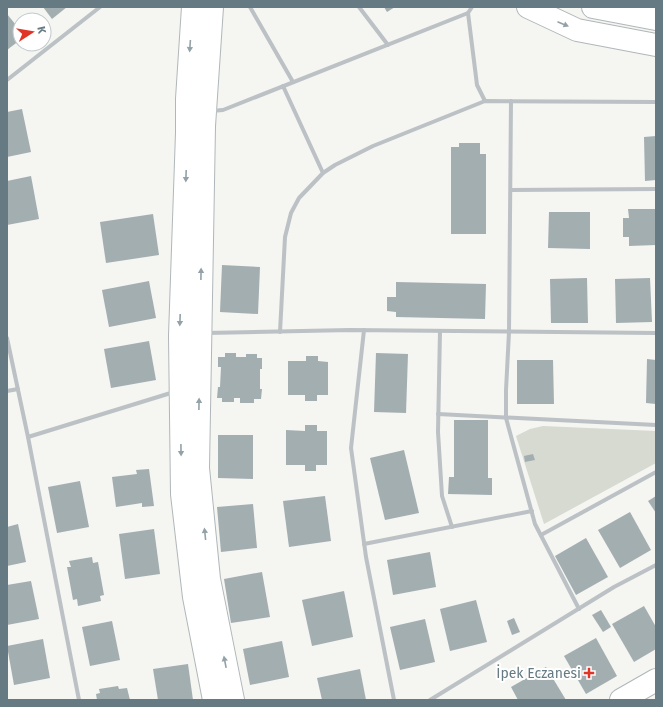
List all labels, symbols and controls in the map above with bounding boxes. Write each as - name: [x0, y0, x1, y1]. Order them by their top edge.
- north arrow: [12, 12, 52, 52]
- one-way arrow: [557, 22, 569, 28]
- text: K: [34, 25, 49, 36]
- one-way arrow: [186, 40, 193, 52]
- one-way arrow: [182, 170, 189, 182]
- one-way arrow: [198, 267, 204, 280]
- one-way arrow: [177, 314, 184, 326]
- one-way arrow: [196, 397, 202, 410]
- one-way arrow: [178, 444, 184, 457]
- one-way arrow: [201, 527, 208, 540]
- one-way arrow: [222, 656, 228, 668]
- place label: İpek Eczanesi: [496, 664, 581, 682]
- marker: İpek Eczanesi: [584, 668, 594, 678]

